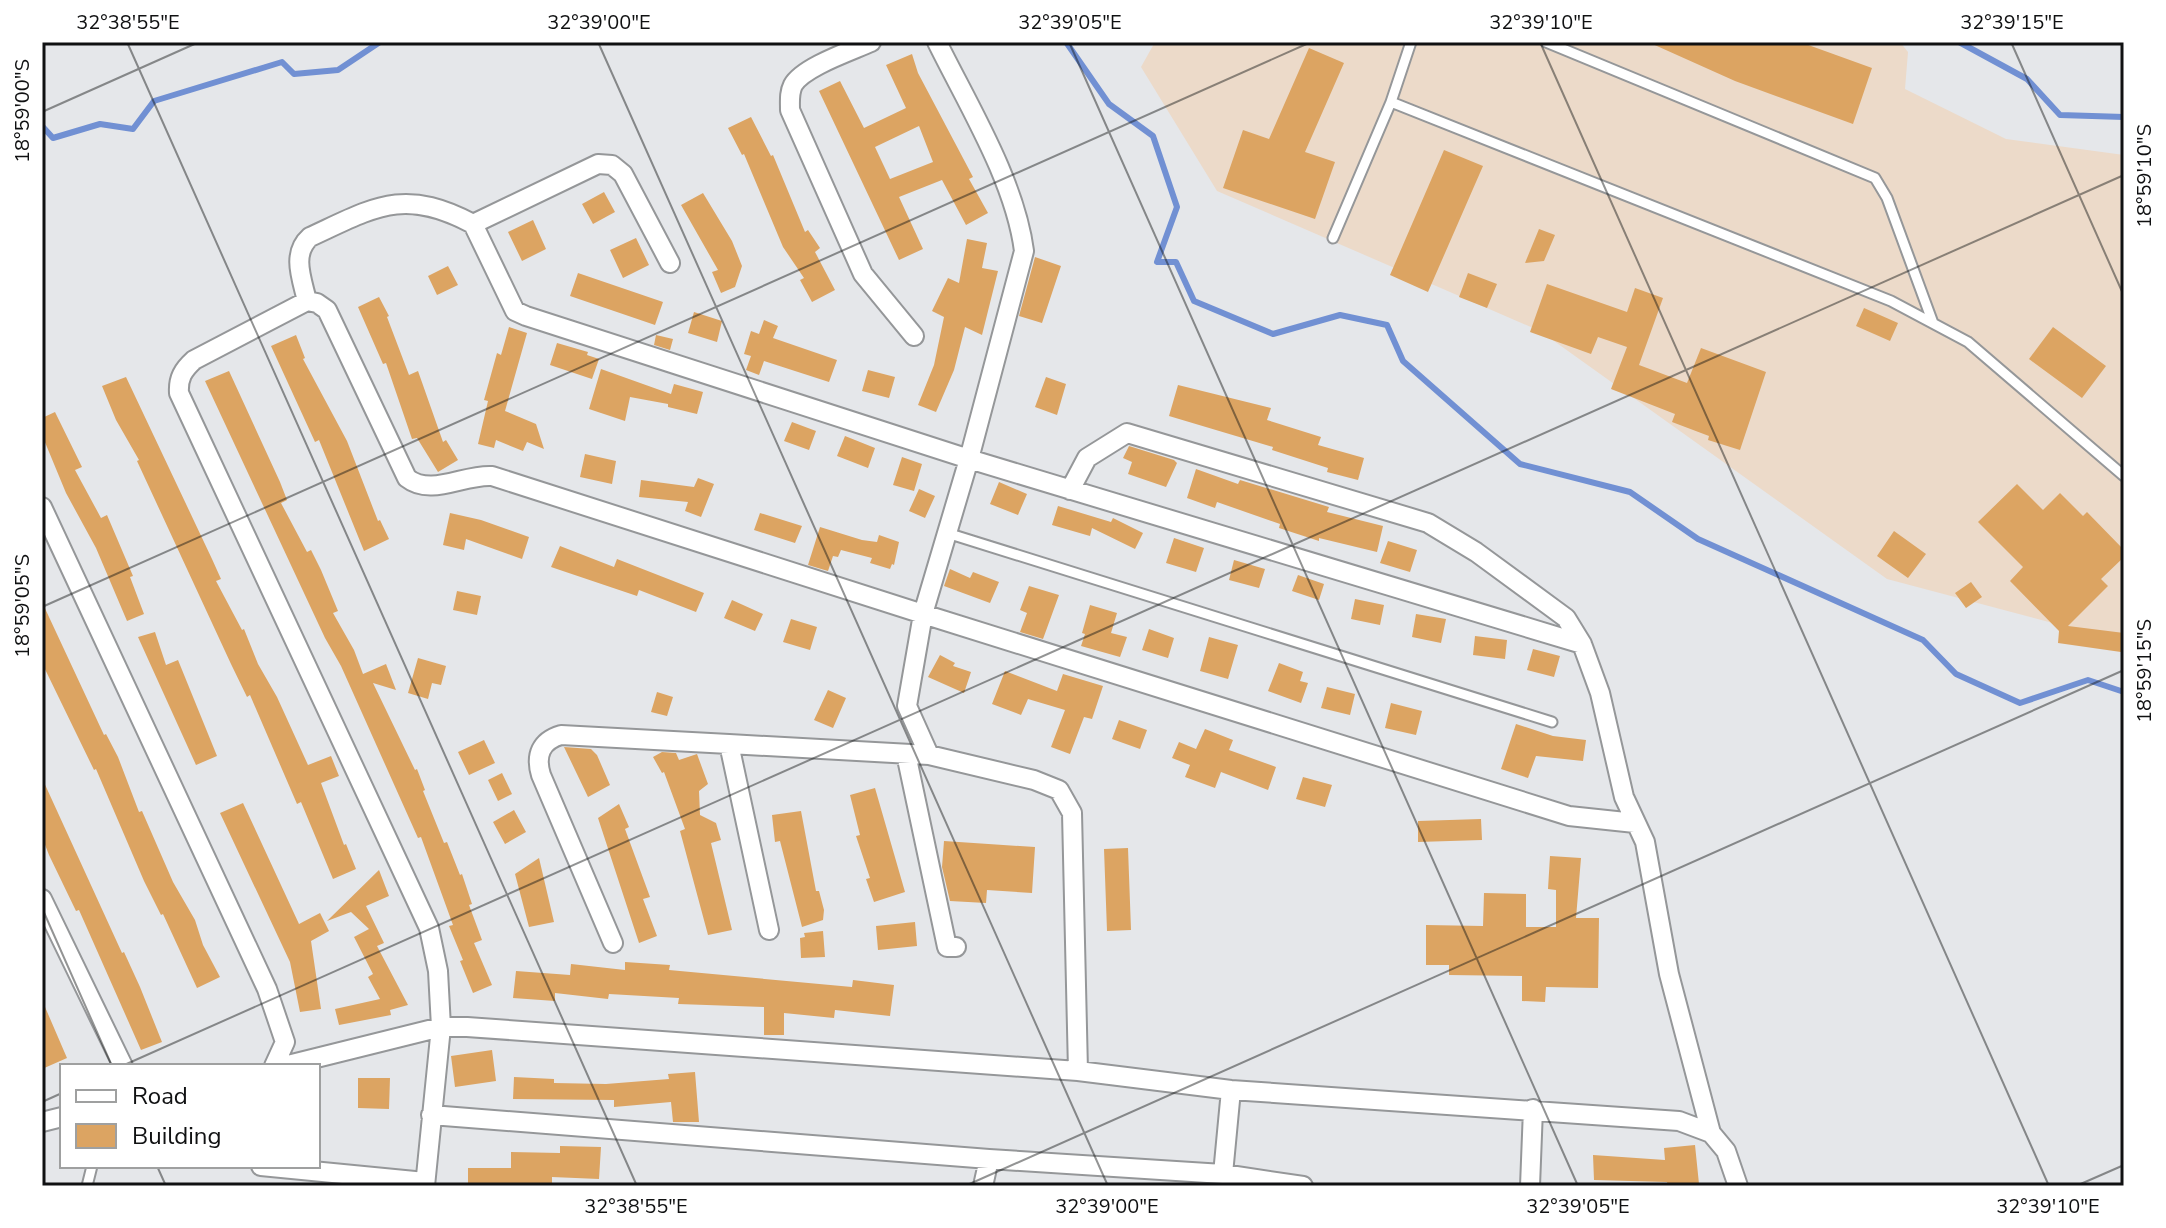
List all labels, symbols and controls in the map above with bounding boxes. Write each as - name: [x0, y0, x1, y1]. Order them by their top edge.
- text: 32°38'55"E: [76, 9, 180, 36]
- text: 32°39'00"E: [547, 9, 651, 36]
- text: 32°39'05"E: [1018, 9, 1122, 36]
- text: 32°39'10"E: [1489, 9, 1593, 36]
- text: 32°39'15"E: [1960, 9, 2064, 36]
- text: 18°59'00"S: [9, 59, 36, 163]
- text: 18°59'10"S: [2131, 124, 2158, 228]
- text: 18°59'05"S: [9, 554, 36, 658]
- text: 18°59'15"S: [2131, 619, 2158, 723]
- legend: [60, 1064, 320, 1168]
- text: Road: [132, 1080, 188, 1112]
- text: Building: [132, 1120, 222, 1152]
- text: 32°38'55"E: [584, 1193, 688, 1220]
- text: 32°39'00"E: [1055, 1193, 1159, 1220]
- text: 32°39'05"E: [1526, 1193, 1630, 1220]
- text: 32°39'10"E: [1996, 1193, 2100, 1220]

